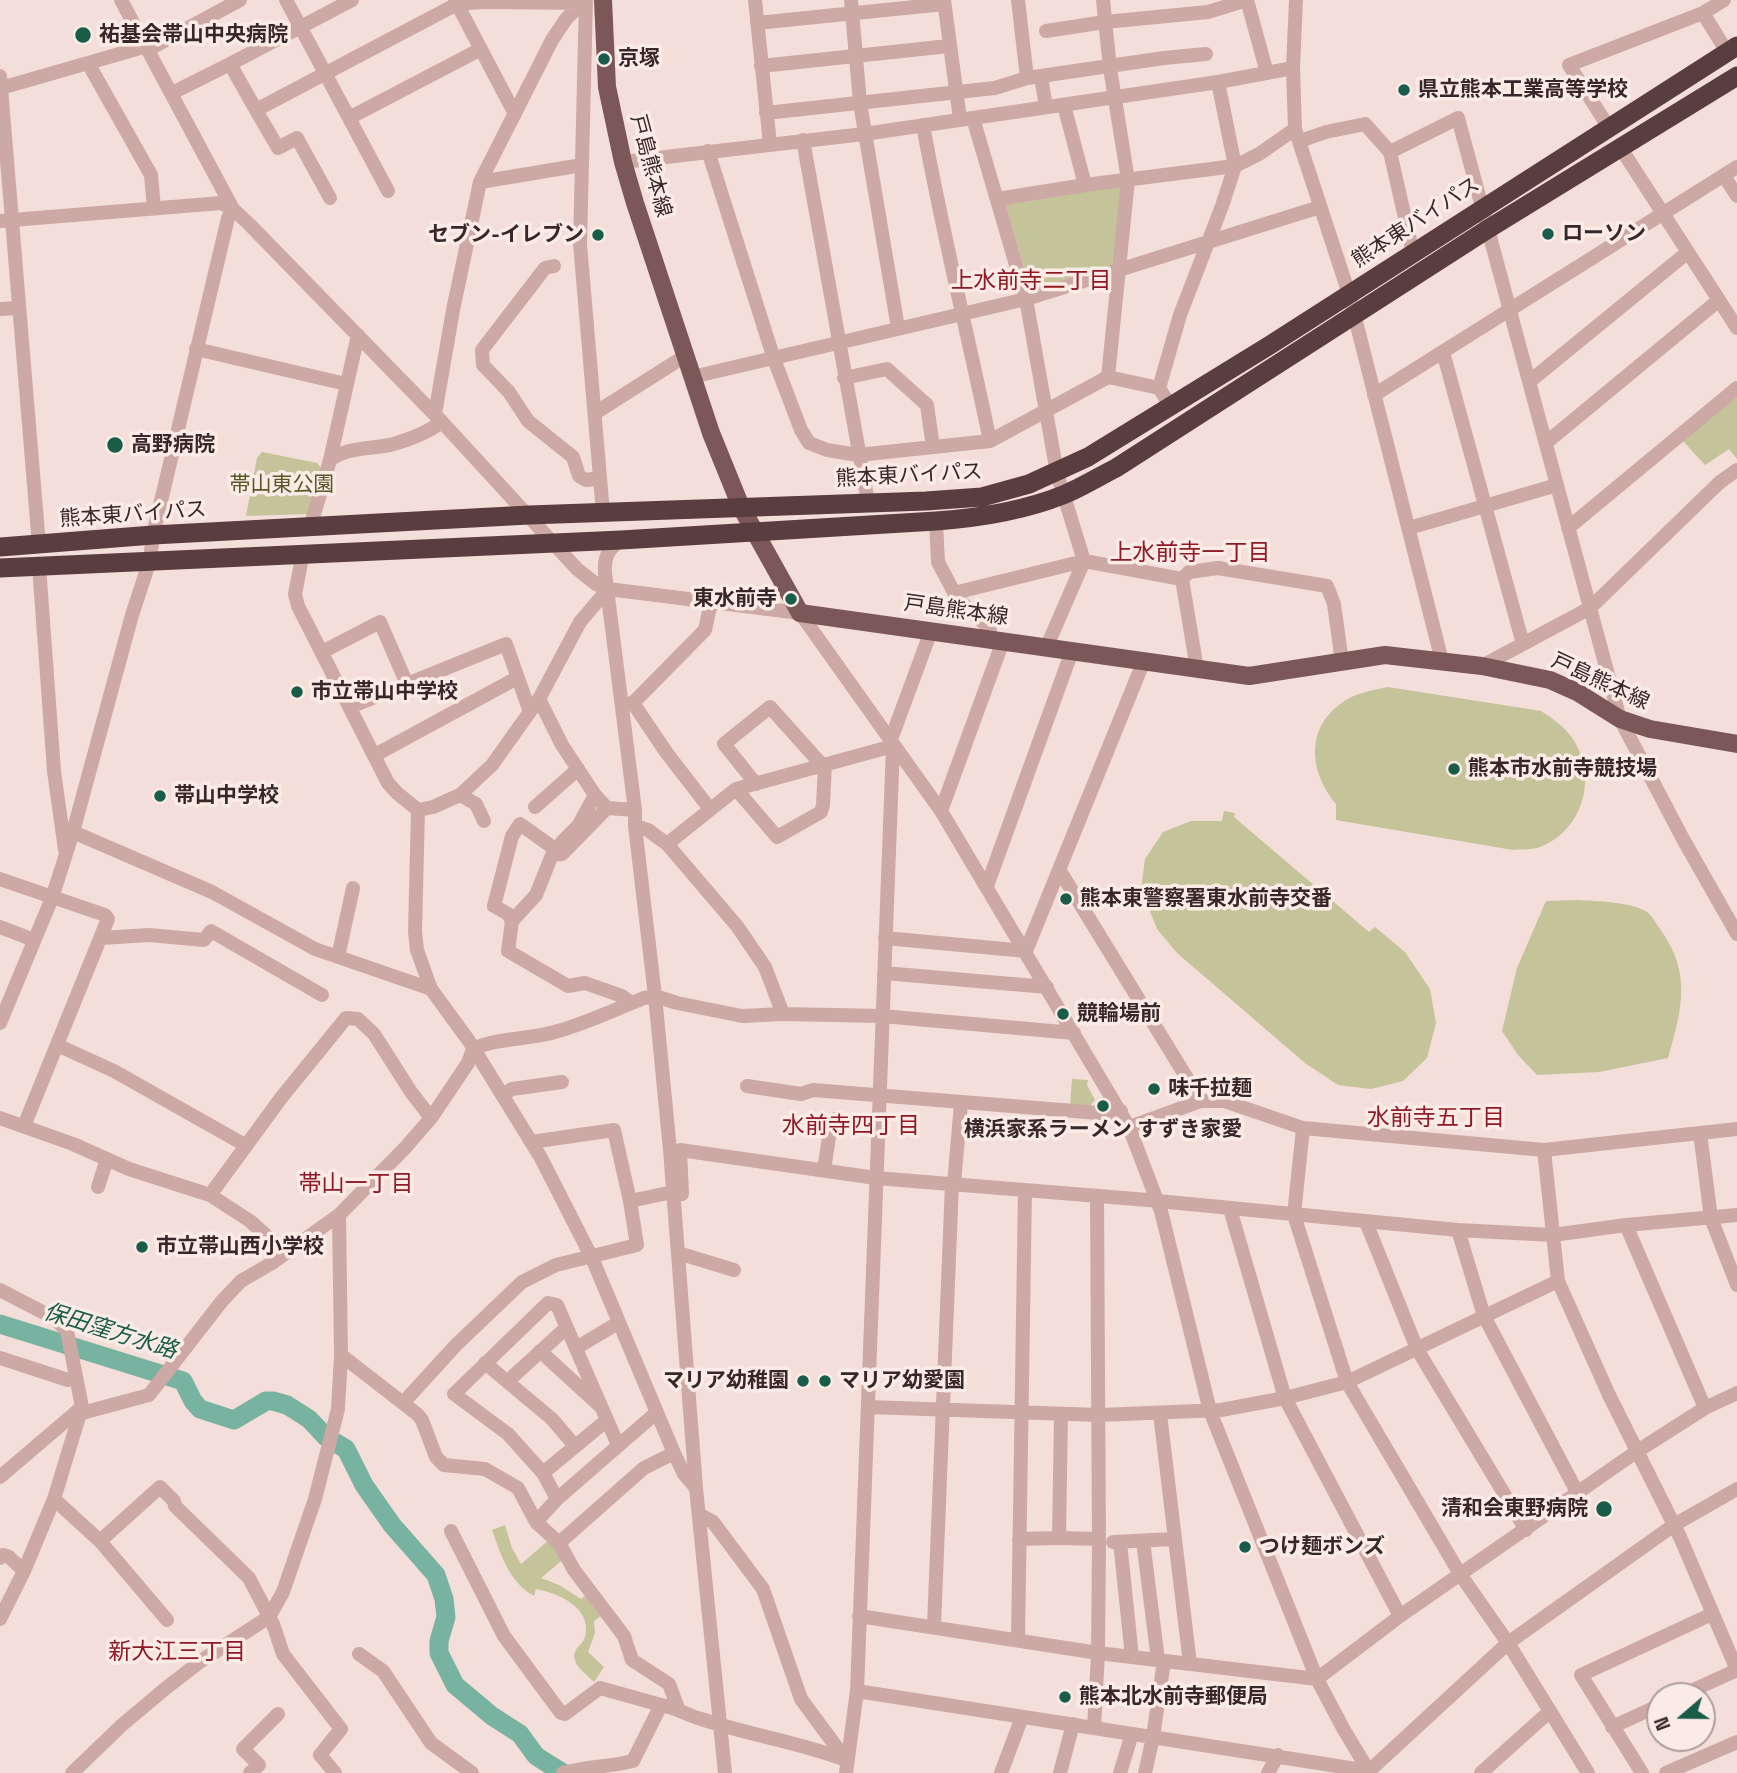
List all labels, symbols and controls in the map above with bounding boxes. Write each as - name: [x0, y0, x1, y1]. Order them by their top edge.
- place label: 祐基会帯山中央病院: [99, 22, 288, 48]
- marker: 祐基会帯山中央病院: [73, 25, 93, 45]
- place label: 京塚: [618, 46, 660, 72]
- marker: 京塚: [596, 51, 612, 67]
- place label: 県立熊本工業高等学校: [1418, 77, 1628, 103]
- marker: 県立熊本工業高等学校: [1396, 82, 1412, 98]
- street label: 戸島熊本線: [624, 112, 676, 220]
- street label: 熊本東バイパス: [1347, 172, 1485, 274]
- place label: ローソン: [1562, 221, 1646, 247]
- place label: セブン-イレブン: [428, 222, 584, 248]
- marker: ローソン: [1540, 226, 1556, 242]
- marker: セブン-イレブン: [590, 227, 606, 243]
- district label: 上水前寺二丁目: [951, 268, 1111, 296]
- place label: 高野病院: [131, 432, 215, 458]
- marker: 高野病院: [105, 435, 125, 455]
- street label: 熊本東バイパス: [835, 460, 983, 492]
- park label: 帯山東公園: [230, 472, 334, 498]
- street label: 熊本東バイパス: [59, 497, 207, 533]
- district label: 上水前寺一丁目: [1110, 540, 1270, 568]
- place label: 東水前寺: [693, 586, 777, 612]
- marker: 東水前寺: [783, 591, 799, 607]
- street label: 戸島熊本線: [902, 591, 1010, 631]
- street label: 戸島熊本線: [1547, 648, 1653, 716]
- place label: 市立帯山中学校: [311, 679, 458, 705]
- marker: 市立帯山中学校: [289, 684, 305, 700]
- place label: 熊本市水前寺競技場: [1468, 756, 1657, 782]
- marker: 熊本市水前寺競技場: [1446, 761, 1462, 777]
- place label: 帯山中学校: [174, 783, 279, 809]
- marker: 帯山中学校: [152, 788, 168, 804]
- place label: 熊本東警察署東水前寺交番: [1080, 886, 1332, 912]
- marker: 熊本東警察署東水前寺交番: [1058, 891, 1074, 907]
- place label: 競輪場前: [1077, 1001, 1161, 1027]
- marker: 競輪場前: [1055, 1006, 1071, 1022]
- place label: 味千拉麺: [1168, 1076, 1252, 1102]
- marker: 味千拉麺: [1146, 1081, 1162, 1097]
- marker: 横浜家系ラーメン すずき家愛: [1095, 1098, 1111, 1114]
- district label: 水前寺五丁目: [1367, 1105, 1505, 1133]
- district label: 水前寺四丁目: [782, 1113, 920, 1141]
- place label: 横浜家系ラーメン すずき家愛: [964, 1117, 1242, 1143]
- district label: 帯山一丁目: [299, 1171, 413, 1199]
- place label: 市立帯山西小学校: [156, 1234, 324, 1260]
- marker: 市立帯山西小学校: [134, 1239, 150, 1255]
- water label: 保田窪方水路: [40, 1299, 180, 1365]
- place label: マリア幼稚園: [663, 1368, 789, 1394]
- place label: マリア幼愛園: [839, 1368, 965, 1394]
- marker: マリア幼稚園: [795, 1373, 811, 1389]
- marker: マリア幼愛園: [817, 1373, 833, 1389]
- place label: 清和会東野病院: [1441, 1496, 1588, 1522]
- marker: 清和会東野病院: [1594, 1499, 1614, 1519]
- place label: つけ麺ボンズ: [1259, 1534, 1385, 1560]
- marker: つけ麺ボンズ: [1237, 1539, 1253, 1555]
- district label: 新大江三丁目: [108, 1639, 246, 1667]
- north arrow: [1646, 1682, 1716, 1752]
- place label: 熊本北水前寺郵便局: [1079, 1684, 1268, 1710]
- marker: 熊本北水前寺郵便局: [1057, 1689, 1073, 1705]
- text: N: [1649, 1713, 1677, 1734]

